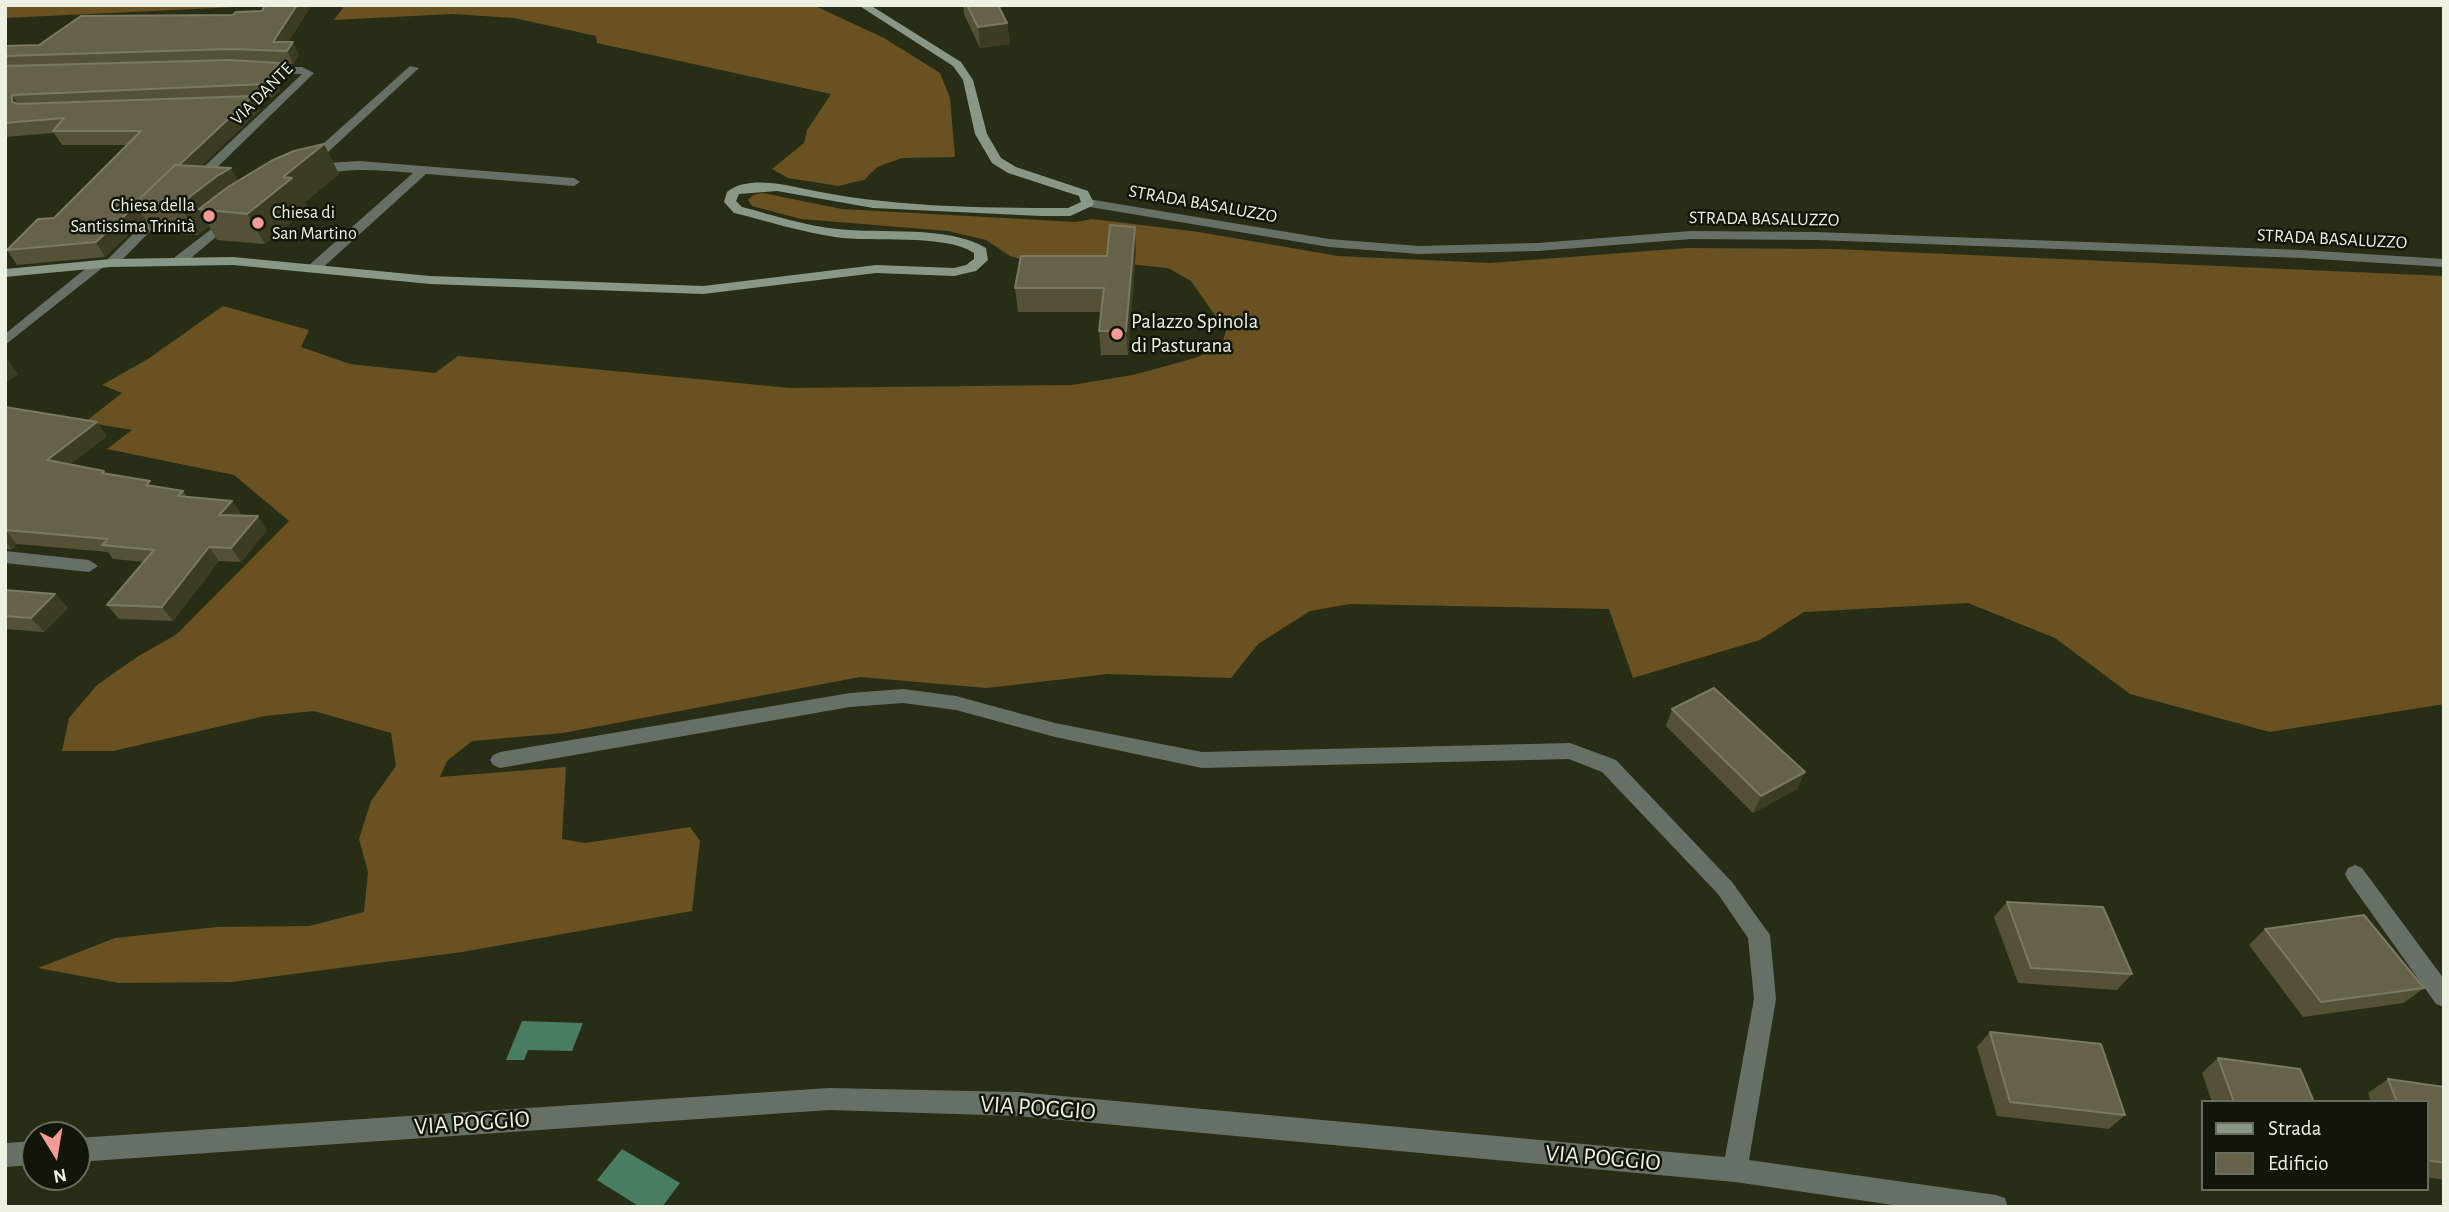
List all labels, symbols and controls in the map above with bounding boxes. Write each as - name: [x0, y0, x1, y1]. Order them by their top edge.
- street label: VIA DANTE: [226, 58, 298, 130]
- street label: STRADA BASALUZZO: [1127, 180, 1279, 228]
- place label: Chiesa della Santissima Trinità: [70, 195, 195, 238]
- place label: Chiesa di San Martino: [272, 202, 357, 244]
- street label: STRADA BASALUZZO: [1689, 207, 1839, 231]
- marker: Chiesa della Santissima Trinità: [201, 208, 217, 224]
- marker: Chiesa di San Martino: [250, 215, 266, 231]
- street label: STRADA BASALUZZO: [2256, 224, 2408, 254]
- place label: Palazzo Spinola di Pasturana: [1131, 309, 1258, 359]
- marker: Palazzo Spinola di Pasturana: [1109, 326, 1125, 342]
- street label: VIA POGGIO: [979, 1090, 1097, 1126]
- legend: [2200, 1100, 2428, 1191]
- street label: VIA POGGIO: [413, 1105, 531, 1141]
- text: Strada: [2268, 1118, 2321, 1139]
- north arrow: [21, 1121, 91, 1191]
- street label: VIA POGGIO: [1544, 1139, 1662, 1177]
- text: Edificio: [2268, 1153, 2329, 1174]
- text: N: [51, 1165, 68, 1186]

